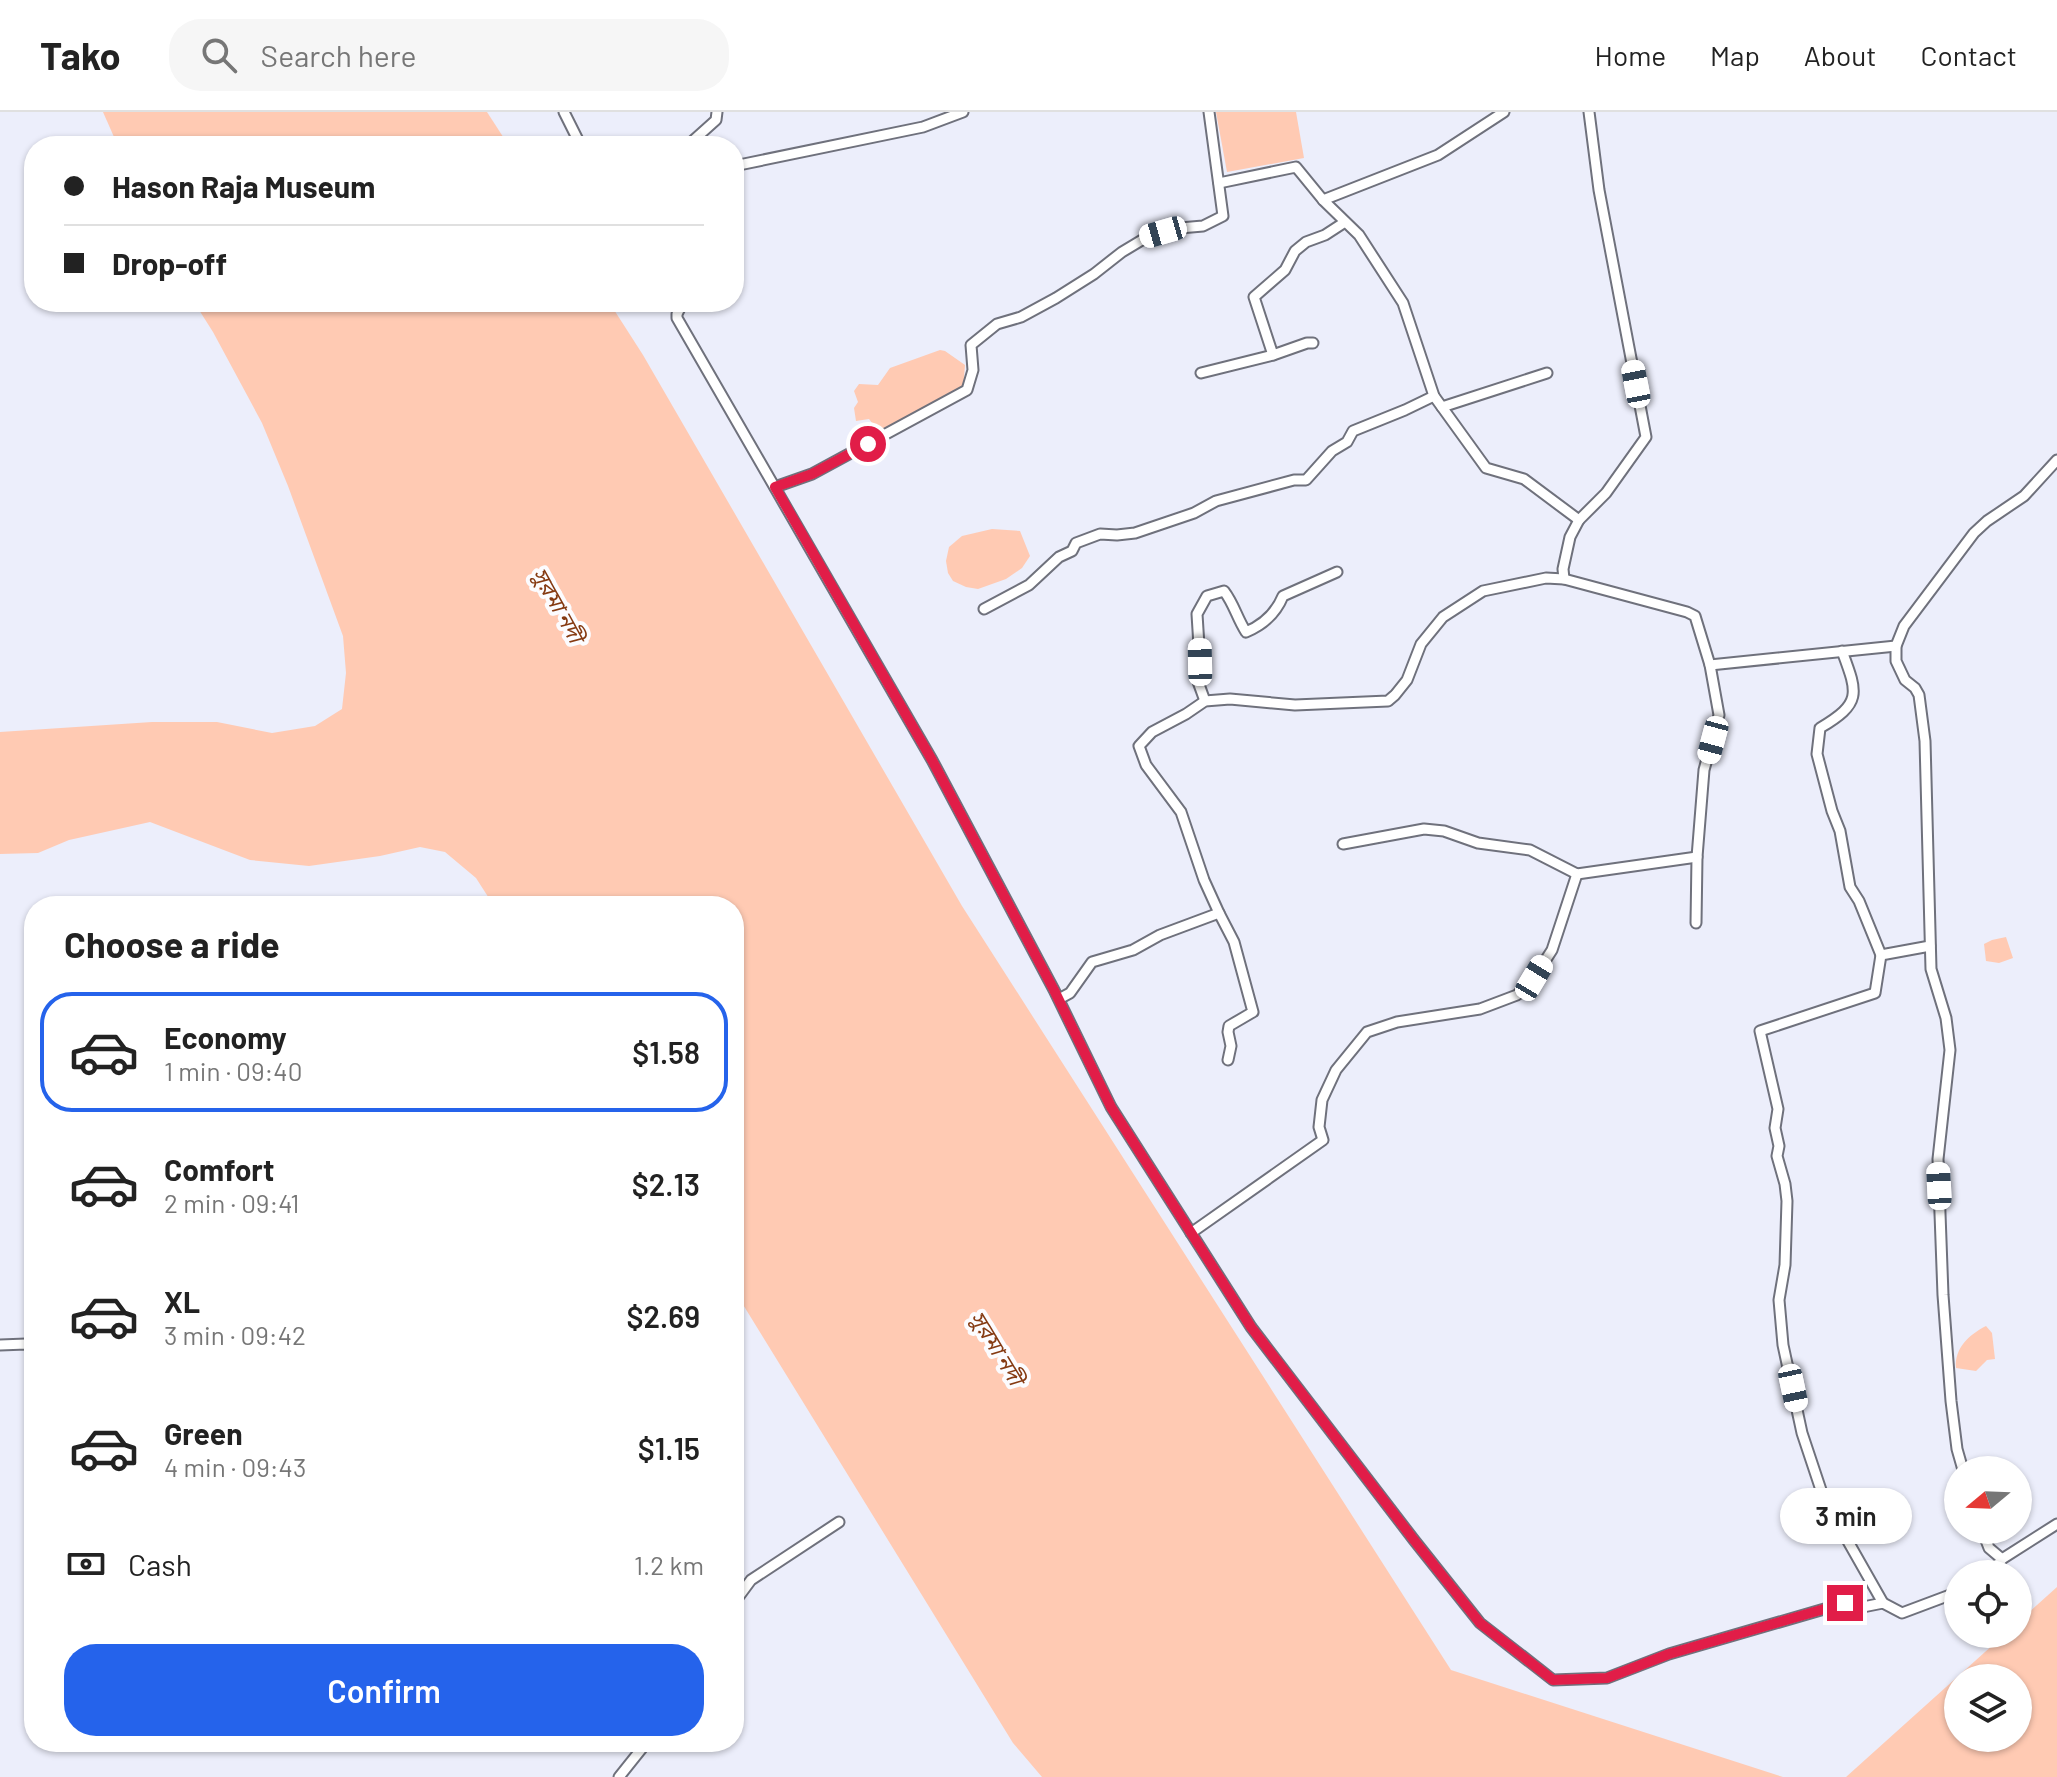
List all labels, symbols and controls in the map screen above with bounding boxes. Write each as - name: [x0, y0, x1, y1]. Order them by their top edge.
- search box: [169, 19, 729, 91]
- text: Tako: [40, 32, 121, 78]
- icon: search: [197, 33, 241, 77]
- text: Search here: [261, 37, 417, 73]
- text: Home: [1595, 38, 1666, 72]
- text: Map: [1710, 38, 1760, 72]
- text: About: [1804, 38, 1876, 72]
- text: Contact: [1920, 38, 2017, 72]
- text: Hason Raja Museum: [112, 168, 375, 204]
- car: [1137, 214, 1189, 250]
- text: Drop-off: [112, 245, 227, 281]
- car: [1620, 358, 1652, 410]
- route start: [850, 426, 886, 462]
- water label: সুরমা নদী: [526, 562, 592, 651]
- car: [1188, 638, 1212, 686]
- car: [1695, 714, 1731, 766]
- text: Choose a ride: [64, 922, 280, 965]
- car: [1511, 951, 1557, 1005]
- icon: car: [68, 1016, 140, 1088]
- text: Economy: [164, 1019, 287, 1055]
- text: $1.58: [632, 1034, 700, 1070]
- text: 1 min · 09:40: [164, 1055, 302, 1086]
- icon: car: [68, 1148, 140, 1220]
- text: Comfort: [164, 1151, 274, 1187]
- car: [1926, 1161, 1952, 1211]
- text: $2.13: [632, 1166, 700, 1202]
- text: 2 min · 09:41: [164, 1187, 299, 1218]
- icon: car: [68, 1280, 140, 1352]
- text: XL: [164, 1283, 200, 1319]
- text: $2.69: [627, 1298, 700, 1334]
- water label: সুরমা নদী: [964, 1306, 1032, 1394]
- text: 3 min · 09:42: [164, 1319, 306, 1350]
- car: [1776, 1362, 1810, 1414]
- icon: car: [68, 1412, 140, 1484]
- text: Green: [164, 1415, 243, 1451]
- text: $1.15: [638, 1430, 700, 1466]
- text: 4 min · 09:43: [164, 1451, 306, 1482]
- north arrow: [1944, 1456, 2032, 1544]
- map controls: [1944, 1456, 2032, 1752]
- callout: 3 min: [1779, 1487, 1911, 1543]
- text: 3 min: [1815, 1500, 1877, 1531]
- icon: cash: [64, 1542, 108, 1586]
- text: Cash: [128, 1546, 192, 1582]
- text: 1.2 km: [634, 1549, 704, 1580]
- button: locate: [1944, 1560, 2032, 1648]
- route end: [1827, 1585, 1863, 1621]
- button: Confirm: [64, 1644, 704, 1736]
- button: layers: [1944, 1664, 2032, 1752]

